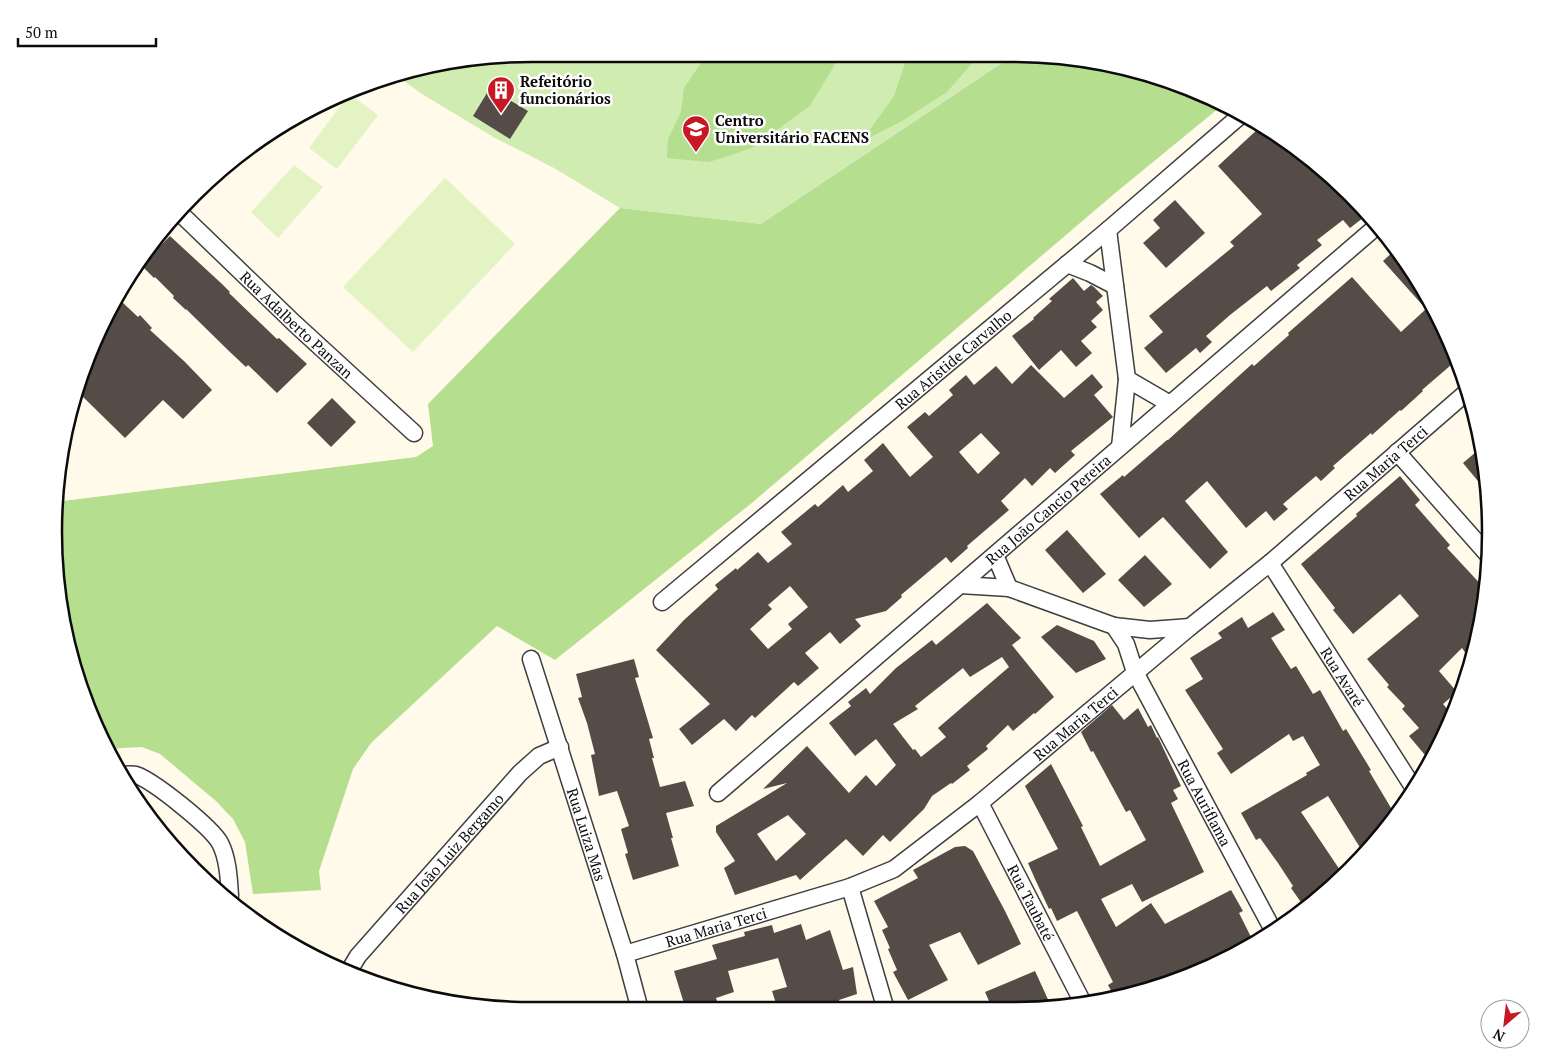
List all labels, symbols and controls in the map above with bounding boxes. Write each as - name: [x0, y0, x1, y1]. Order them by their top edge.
- scale bar: [18, 15, 155, 47]
- text: 50 m: [25, 22, 58, 42]
- place label: Refeitório funcionários: [520, 71, 611, 108]
- building icon: Refeitório funcionários: [486, 75, 516, 114]
- place label: Centro Universitário FACENS: [715, 110, 869, 147]
- school or university icon: Centro Universitário FACENS: [681, 114, 711, 153]
- street label: Rua Adalberto Panzan: [236, 266, 358, 382]
- street label: Rua Aristide Carvalho: [891, 305, 1015, 414]
- street label: Rua Maria Terci: [1339, 421, 1431, 505]
- street label: Rua João Cancio Pereira: [981, 450, 1115, 569]
- street label: Rua Avaré: [1316, 643, 1369, 710]
- street label: Rua Maria Terci: [1029, 682, 1122, 764]
- street label: Rua Auriflama: [1174, 756, 1236, 850]
- street label: Rua Luiza Mas: [563, 785, 611, 883]
- street label: Rua João Luiz Bergamo: [391, 789, 508, 917]
- street label: Rua Taubaté: [1003, 861, 1059, 944]
- street label: Rua Maria Terci: [663, 902, 769, 951]
- north arrow: [1480, 999, 1530, 1049]
- text: N: [1489, 1025, 1508, 1047]

